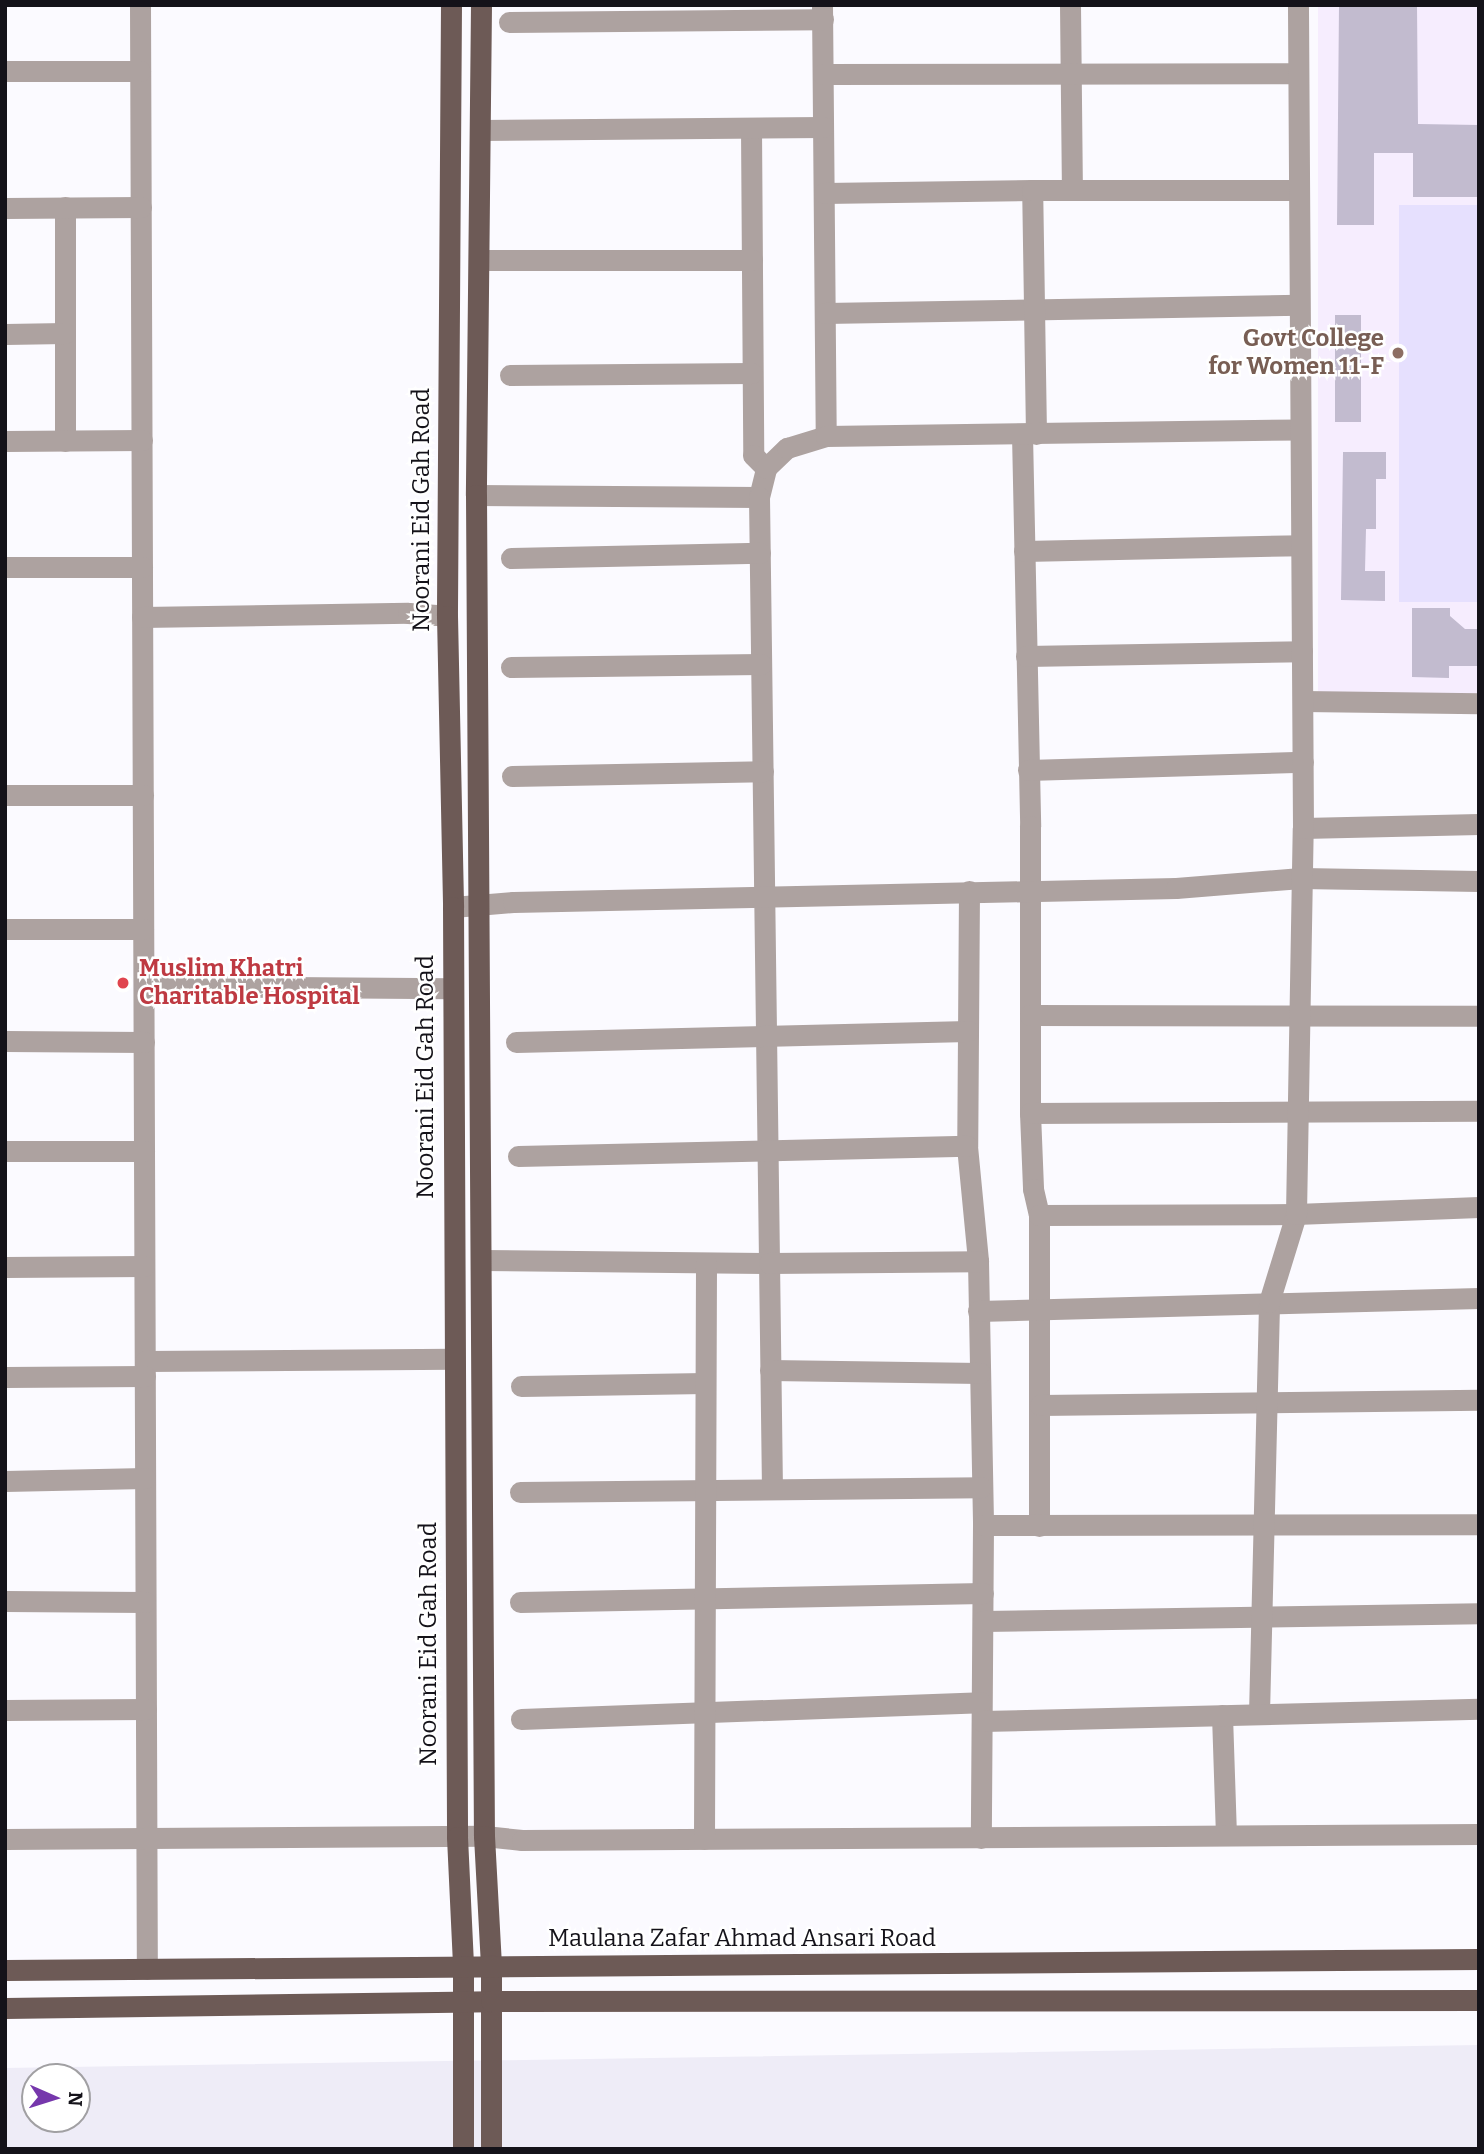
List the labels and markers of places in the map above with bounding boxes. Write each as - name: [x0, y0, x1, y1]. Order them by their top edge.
- place label: Govt College for Women 11-F: [1208, 325, 1384, 381]
- marker: Govt College for Women 11-F: [1390, 345, 1406, 361]
- place label: Muslim Khatri Charitable Hospital: [139, 955, 360, 1011]
- marker: Muslim Khatri Charitable Hospital: [113, 973, 133, 993]

